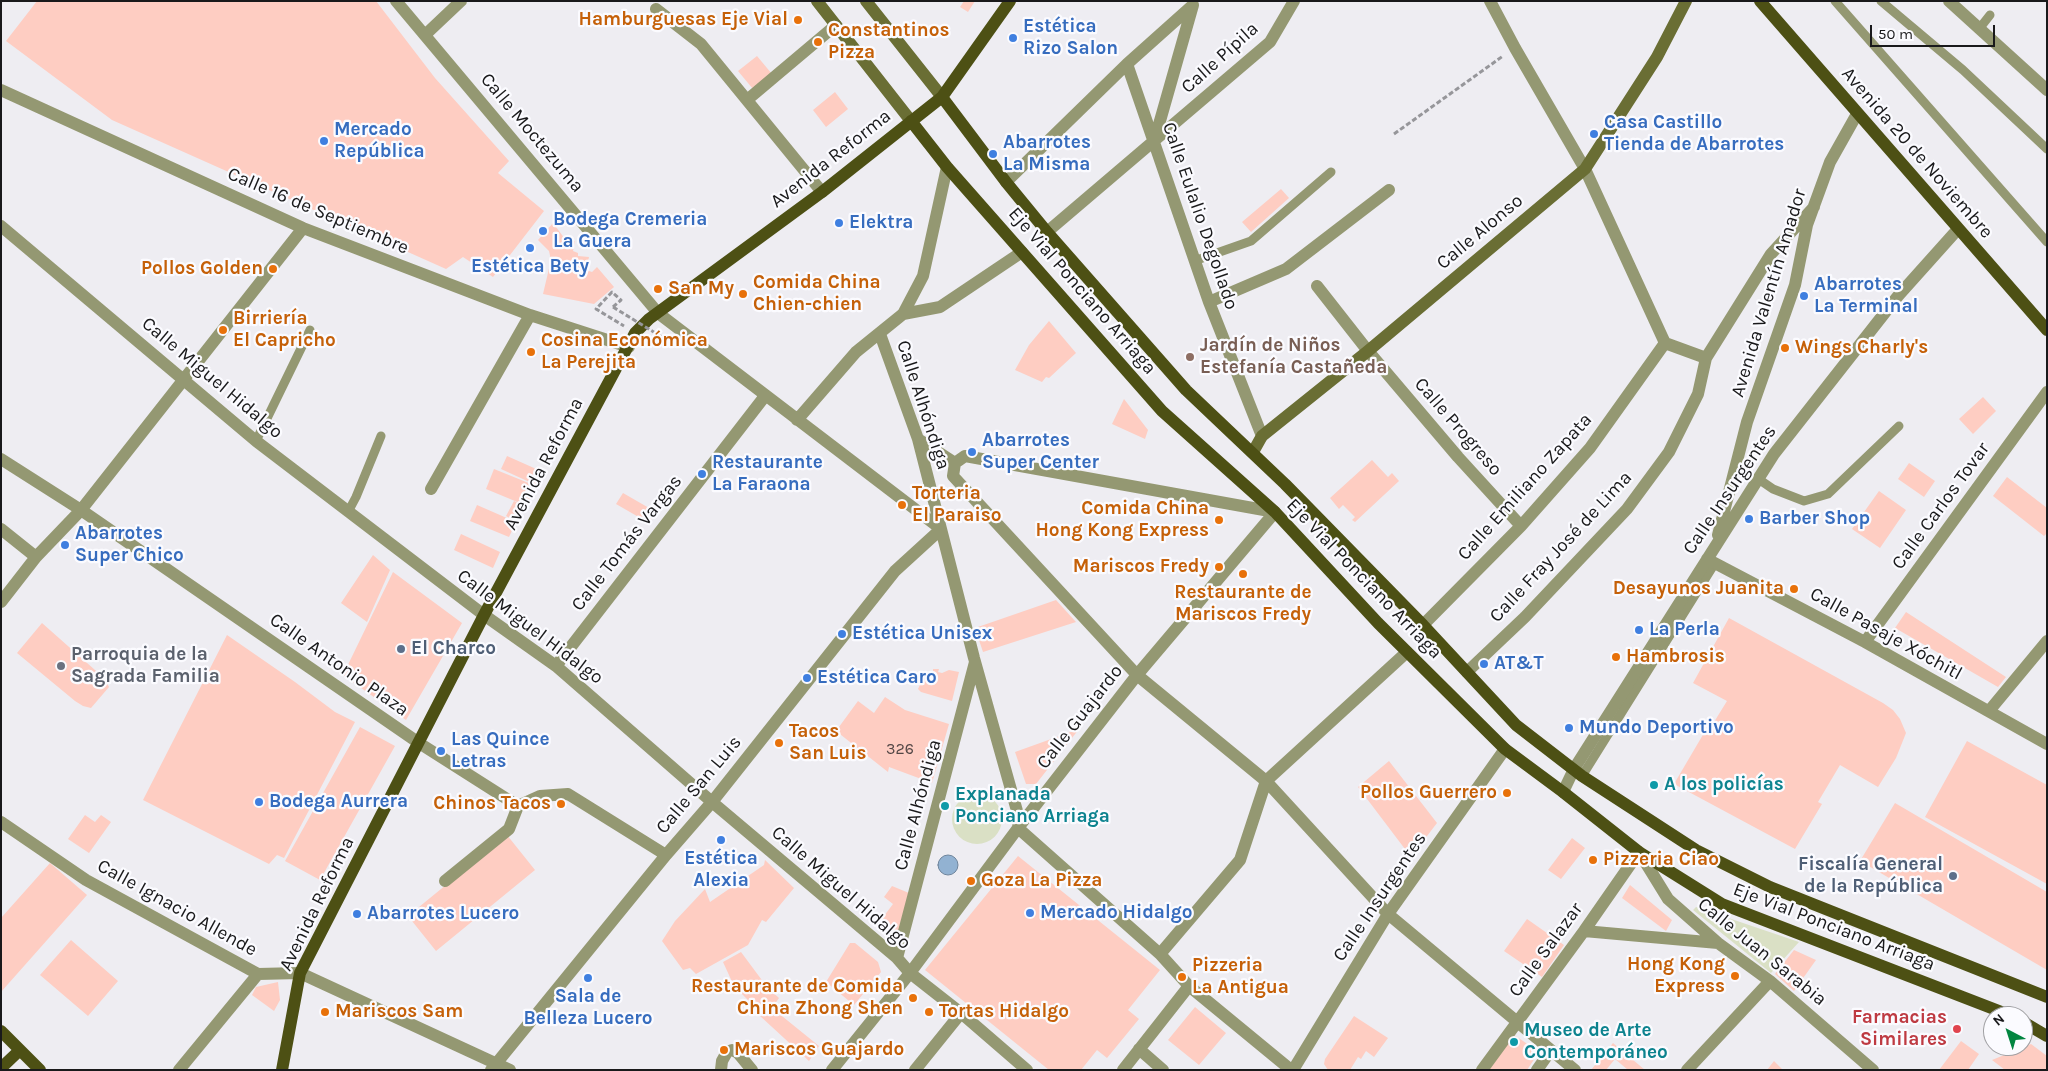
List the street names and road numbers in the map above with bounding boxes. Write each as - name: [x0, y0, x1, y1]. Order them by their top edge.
- street label: Calle Pípila: [1177, 17, 1263, 99]
- street label: Avenida 20 de Noviembre: [1836, 63, 1998, 243]
- street label: Calle Moctezuma: [475, 69, 589, 197]
- street label: Avenida Reforma: [766, 105, 896, 213]
- street label: Calle Eulalio Degollado: [1157, 119, 1243, 313]
- street label: Calle 16 de Septiembre: [224, 162, 412, 260]
- street label: Avenida Valentín Amador: [1726, 186, 1812, 400]
- street label: Calle Alonso: [1432, 189, 1528, 275]
- street label: Eje Vial Ponciano Arriaga: [1003, 203, 1161, 379]
- street label: Calle Miguel Hidalgo: [137, 312, 287, 444]
- street label: Calle Alhóndiga: [891, 337, 955, 473]
- street label: Calle Progreso: [1409, 373, 1507, 481]
- street label: Avenida Reforma: [500, 394, 588, 534]
- street label: Calle Emiliano Zapata: [1453, 409, 1597, 565]
- street label: Calle Insurgentes: [1678, 421, 1782, 559]
- street label: Calle Carlos Tovar: [1887, 438, 1995, 574]
- street label: Calle Fray José de Lima: [1485, 467, 1637, 627]
- street label: Calle Tomás Vargas: [567, 470, 687, 616]
- street label: Eje Vial Ponciano Arriaga: [1281, 494, 1447, 664]
- street label: Calle Miguel Hidalgo: [452, 565, 608, 689]
- street label: Calle Pasaje Xóchitl: [1806, 583, 1966, 685]
- street label: Calle Antonio Plaza: [265, 608, 413, 722]
- street label: Calle Guajardo: [1032, 660, 1128, 774]
- street label: Calle San Luis: [651, 731, 747, 839]
- street label: Calle Alhóndiga: [890, 737, 946, 873]
- street label: Calle Miguel Hidalgo: [767, 821, 915, 955]
- street label: Calle Insurgentes: [1328, 828, 1432, 966]
- street label: Avenida Reforma: [275, 833, 359, 975]
- street label: Calle Ignacio Allende: [93, 855, 261, 961]
- street label: Eje Vial Ponciano Arriaga: [1730, 878, 1938, 976]
- street label: Calle Juan Sarabia: [1693, 893, 1831, 1011]
- street label: Calle Salazar: [1504, 898, 1588, 1002]

